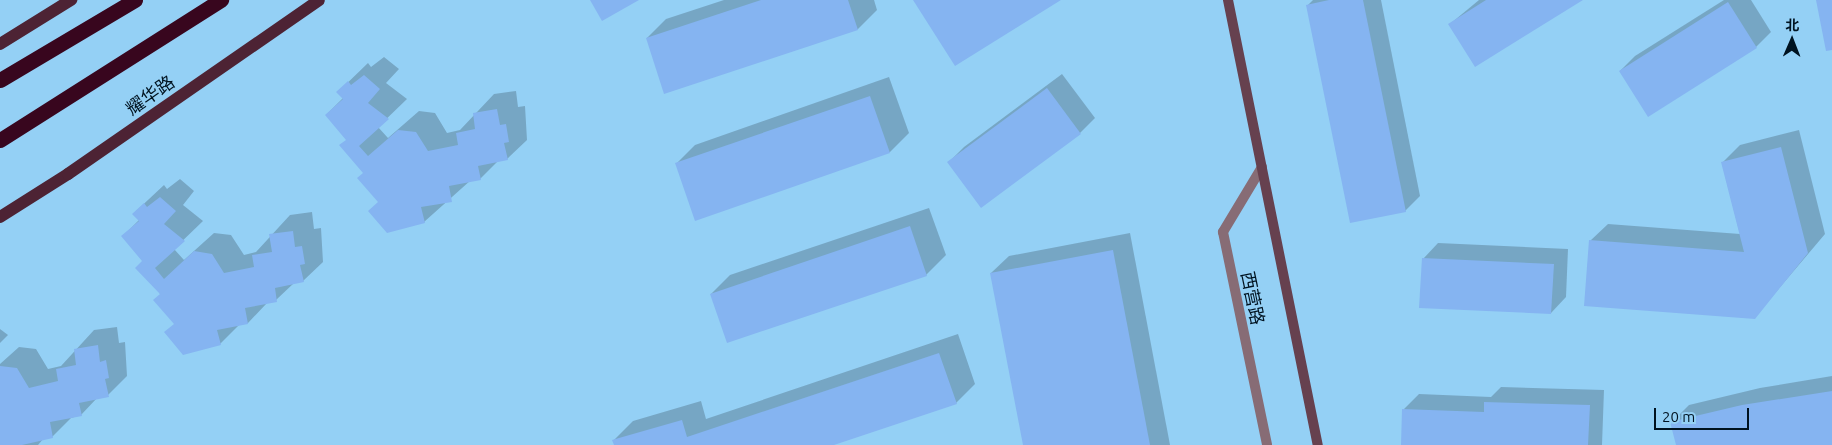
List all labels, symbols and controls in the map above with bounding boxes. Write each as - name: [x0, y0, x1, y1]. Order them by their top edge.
- north arrow: [1767, 15, 1817, 65]
- text: 北: [1785, 17, 1799, 33]
- street label: 耀华路: [122, 71, 178, 119]
- street label: 西营路: [1237, 269, 1269, 327]
- scale bar: [1657, 398, 1752, 430]
- text: 20 m: [1662, 408, 1695, 425]

